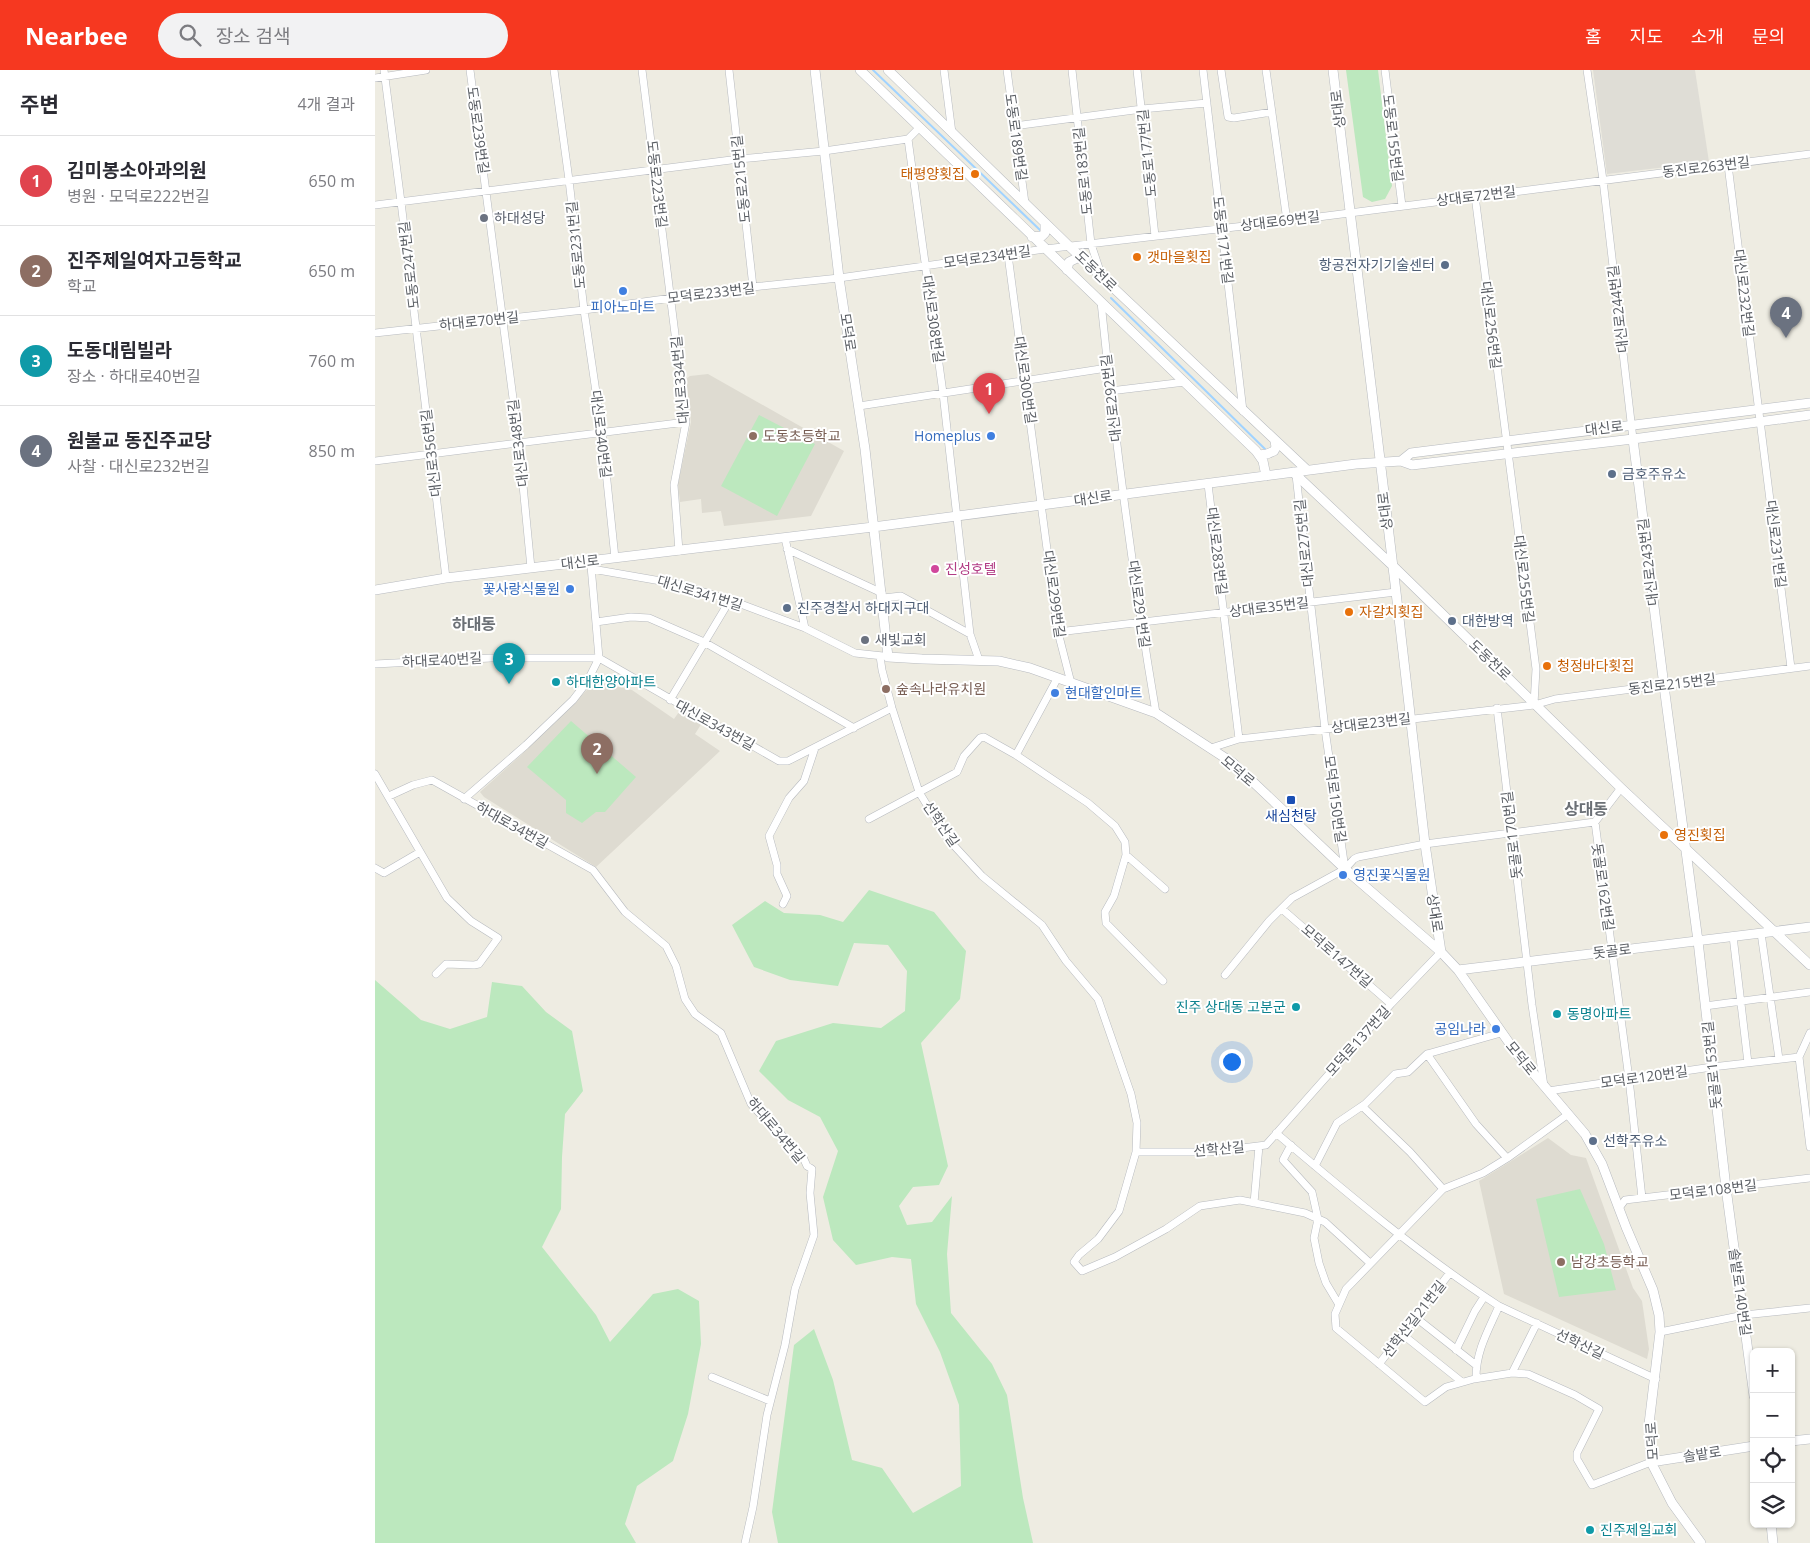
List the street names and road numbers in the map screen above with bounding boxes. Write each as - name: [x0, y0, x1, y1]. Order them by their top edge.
- street label: 도동로239번길: [463, 85, 494, 175]
- street label: 상대로: [1326, 89, 1349, 129]
- street label: 도동로189번길: [1001, 92, 1032, 182]
- street label: 도동로155번길: [1379, 93, 1408, 183]
- street label: 도동로177번길: [1132, 108, 1161, 198]
- street label: 도동로183번길: [1068, 126, 1097, 216]
- street label: 도동로215번길: [726, 134, 755, 224]
- street label: 도동로223번길: [643, 139, 672, 229]
- street label: 동진로263번길: [1661, 152, 1751, 181]
- street label: 상대로72번길: [1435, 181, 1517, 210]
- street label: 도동로171번길: [1209, 195, 1238, 285]
- street label: 도동로231번길: [561, 200, 590, 290]
- street label: 상대로69번길: [1239, 206, 1321, 235]
- street label: 도동로247번길: [394, 220, 423, 310]
- street label: 모덕로234번길: [942, 241, 1032, 272]
- street label: 도동천로: [1071, 246, 1122, 295]
- street label: 대신로232번길: [1730, 248, 1759, 338]
- street label: 대신로244번길: [1603, 264, 1632, 354]
- street label: 대신로308번길: [918, 274, 949, 364]
- street label: 모덕로233번길: [666, 278, 756, 307]
- street label: 대신로256번길: [1477, 280, 1506, 370]
- street label: 하대로70번길: [438, 307, 520, 334]
- street label: 모덕로: [836, 311, 861, 353]
- street label: 대신로334번길: [666, 335, 693, 425]
- street label: 대신로300번길: [1010, 335, 1041, 425]
- street label: 대신로292번길: [1096, 353, 1125, 443]
- street label: 대신로340번길: [587, 389, 616, 479]
- street label: 대신로348번길: [503, 398, 532, 488]
- street label: 대신로356번길: [416, 408, 445, 498]
- street label: 대신로: [1584, 416, 1624, 439]
- street label: 대신로: [1072, 485, 1114, 510]
- street label: 상대로: [1373, 491, 1396, 531]
- street label: 대신로275번길: [1289, 498, 1318, 588]
- street label: 대신로231번길: [1762, 499, 1791, 589]
- street label: 대신로283번길: [1203, 506, 1232, 596]
- street label: 대신로243번길: [1633, 517, 1662, 607]
- street label: 대신로255번길: [1510, 534, 1539, 624]
- street label: 대신로299번길: [1039, 549, 1070, 639]
- street label: 대신로: [560, 550, 600, 573]
- street label: 대신로291번길: [1124, 559, 1155, 649]
- street label: 대신로341번길: [655, 571, 745, 615]
- street label: 상대로35번길: [1228, 592, 1310, 621]
- street label: 도동천로: [1465, 635, 1516, 684]
- street label: 하대로40번길: [401, 648, 483, 671]
- street label: 동진로215번길: [1627, 669, 1717, 698]
- street label: 대신로343번길: [672, 695, 759, 754]
- street label: 상대로23번길: [1330, 708, 1412, 737]
- street label: 모덕로: [1217, 751, 1259, 790]
- street label: 모덕로150번길: [1320, 754, 1351, 844]
- street label: 돗골로170번길: [1497, 790, 1526, 880]
- street label: 하대로34번길: [472, 797, 552, 852]
- street label: 선학산길: [919, 797, 964, 850]
- street label: 돗골로162번길: [1588, 842, 1619, 932]
- street label: 상대로: [1423, 892, 1448, 934]
- street label: 모덕로147번길: [1298, 919, 1377, 992]
- street label: 돗골로: [1592, 939, 1632, 962]
- street label: 모덕로137번길: [1321, 1001, 1394, 1080]
- street label: 돗골로153번길: [1697, 1020, 1726, 1110]
- street label: 모덕로: [1502, 1037, 1541, 1079]
- street label: 모덕로120번길: [1599, 1061, 1689, 1092]
- street label: 하대로34번길: [743, 1093, 810, 1167]
- street label: 선학산길: [1192, 1137, 1245, 1160]
- street label: 모덕로108번길: [1668, 1175, 1758, 1204]
- street label: 솔밭로140번길: [1725, 1247, 1756, 1337]
- street label: 선학산길21번길: [1377, 1276, 1450, 1361]
- street label: 선학산길: [1553, 1324, 1608, 1363]
- street label: 모덕로: [1641, 1421, 1662, 1461]
- street label: 솔밭로: [1681, 1441, 1723, 1466]

